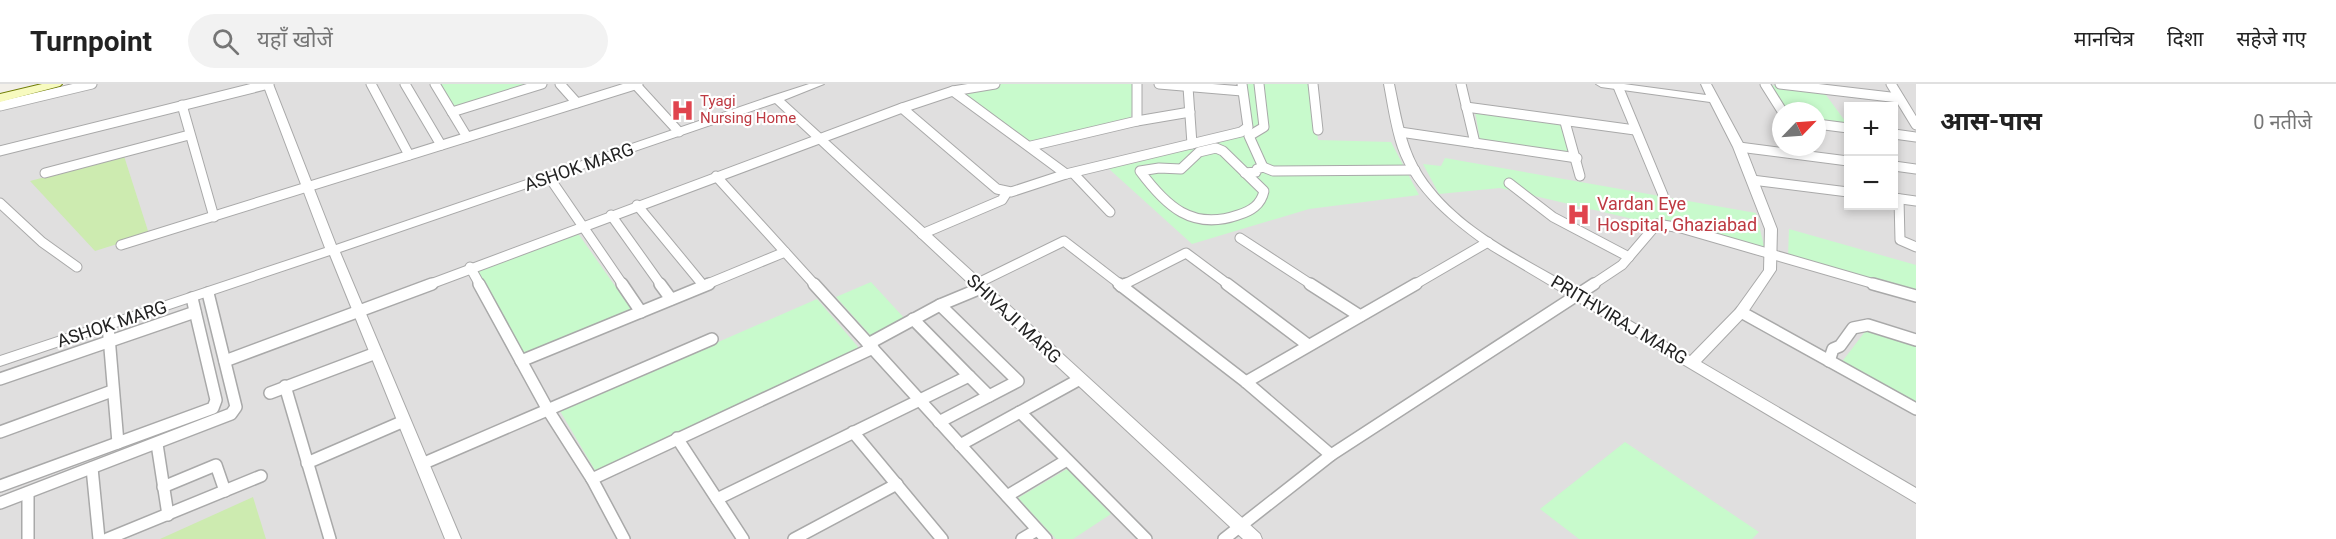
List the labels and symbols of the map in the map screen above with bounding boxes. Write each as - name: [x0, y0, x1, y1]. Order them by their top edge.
- place label: Tyagi Nursing Home: [700, 92, 796, 127]
- hospital icon: Tyagi Nursing Home: [669, 97, 695, 123]
- north arrow: [1772, 102, 1826, 156]
- street label: ASHOK MARG: [521, 138, 636, 195]
- place label: Vardan Eye Hospital, Ghaziabad: [1597, 193, 1757, 235]
- hospital icon: Vardan Eye Hospital, Ghaziabad: [1566, 201, 1592, 227]
- street label: SHIVAJI MARG: [963, 270, 1066, 368]
- street label: PRITHVIRAJ MARG: [1547, 271, 1691, 369]
- street label: ASHOK MARG: [54, 296, 169, 351]

